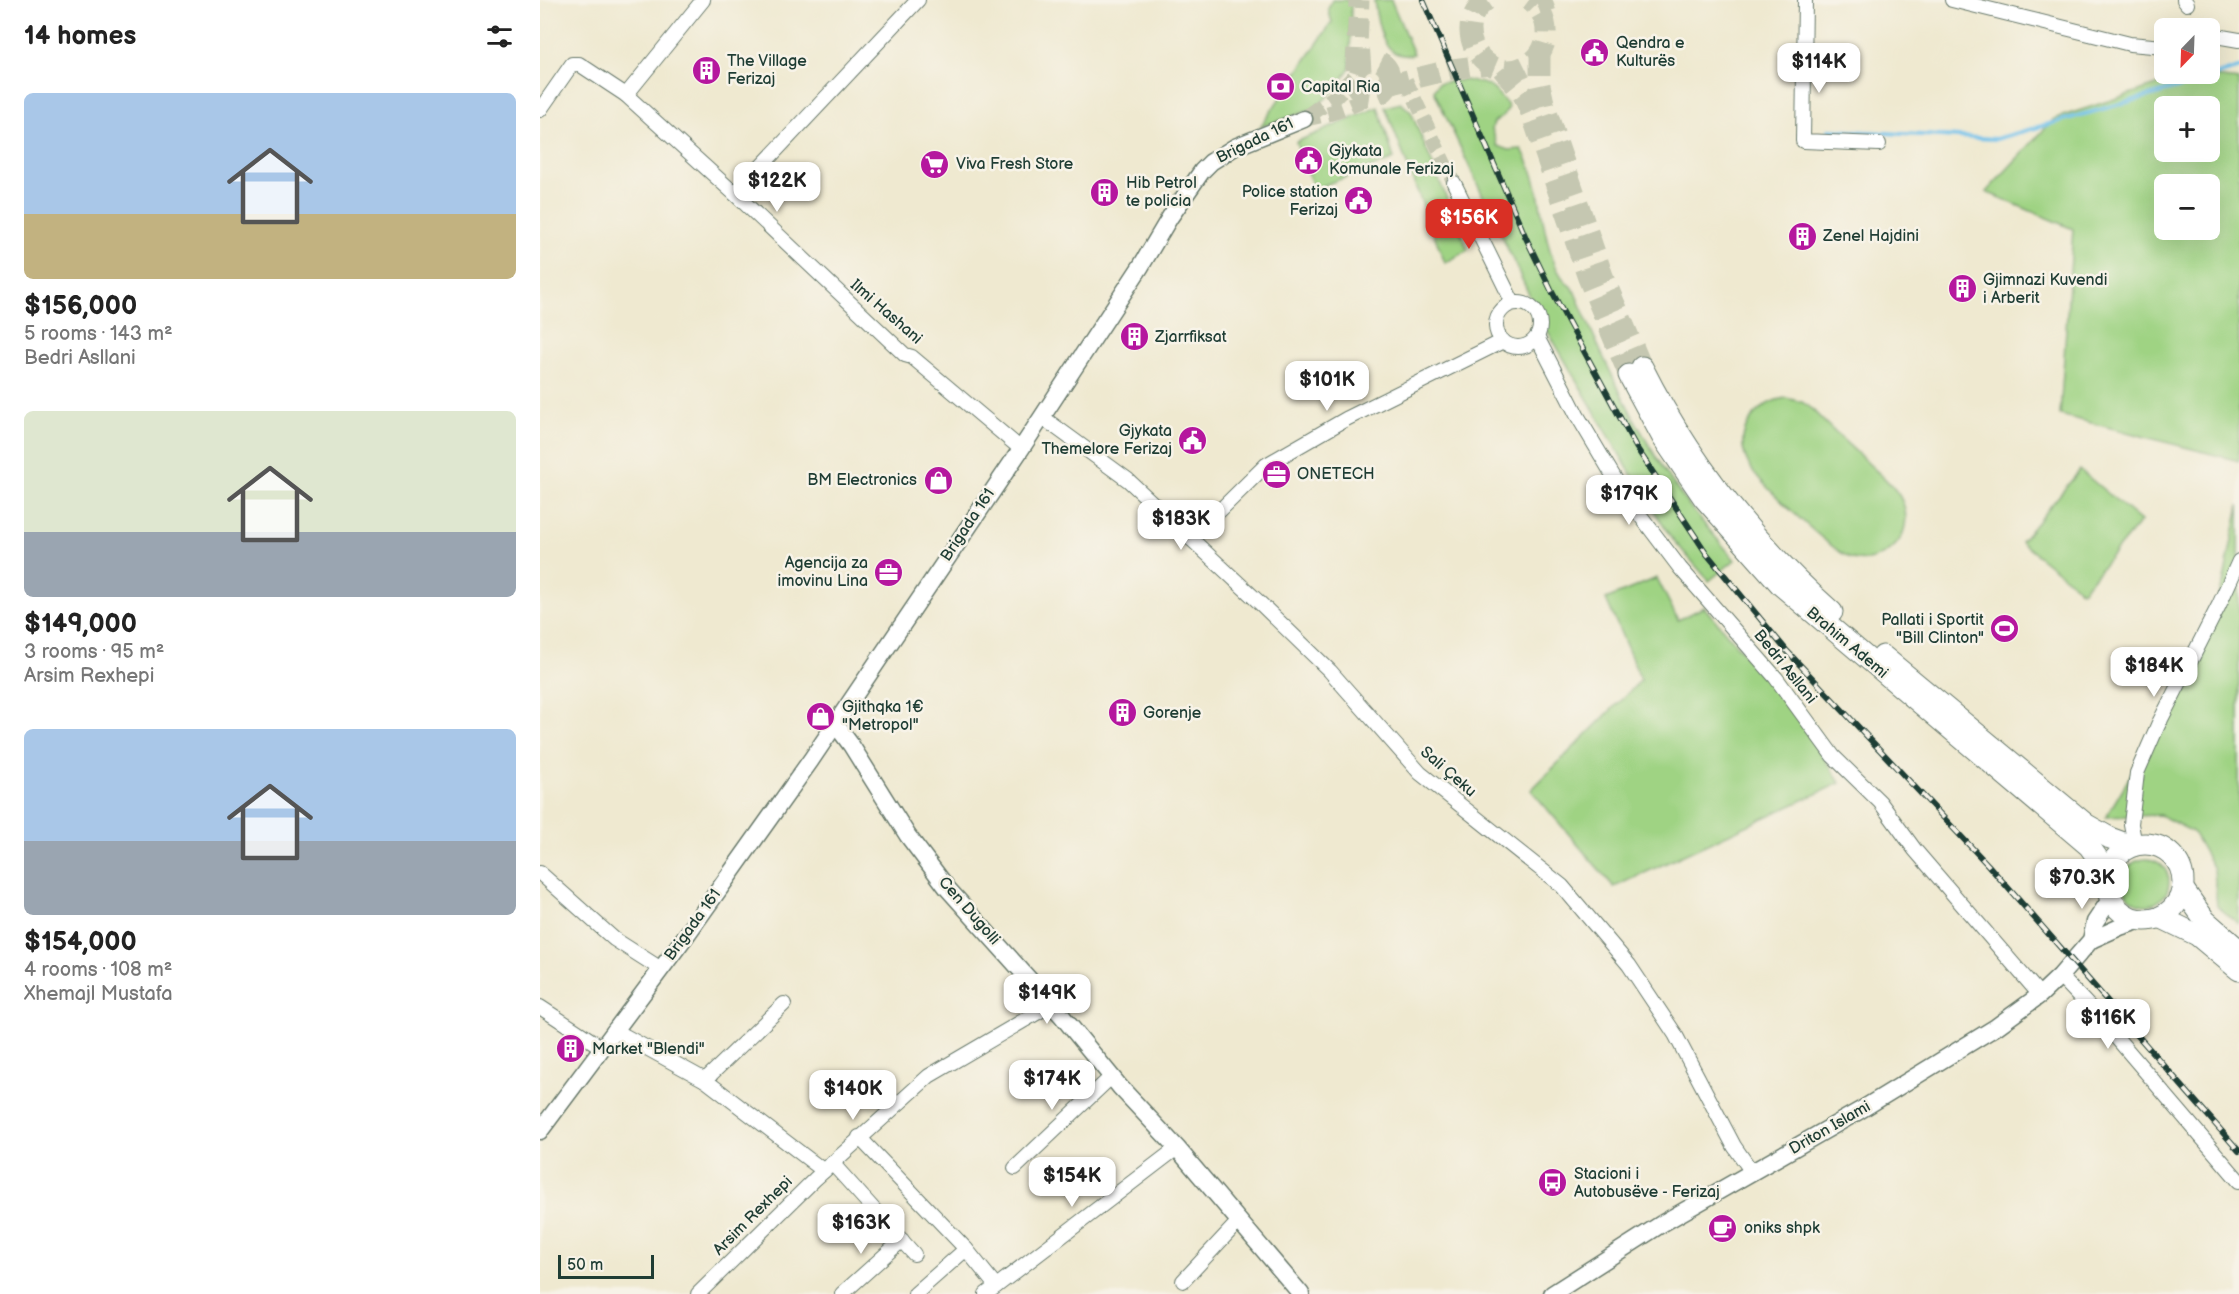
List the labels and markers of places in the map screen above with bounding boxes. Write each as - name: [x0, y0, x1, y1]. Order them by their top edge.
- place label: Qendra e Kulturës: [1616, 34, 1685, 71]
- public building icon: Qendra e Kulturës: [1579, 36, 1611, 68]
- pin: $114K: [1777, 43, 1861, 94]
- place label: The Village Ferizaj: [727, 52, 807, 89]
- building icon: The Village Ferizaj: [690, 54, 722, 86]
- bank icon: Capital Ria: [1264, 71, 1296, 103]
- place label: Capital Ria: [1301, 78, 1380, 97]
- place label: Gjykata Komunale Ferizaj: [1329, 142, 1454, 179]
- public building icon: Gjykata Komunale Ferizaj: [1292, 144, 1324, 176]
- supermarket icon: Viva Fresh Store: [919, 148, 951, 180]
- place label: Viva Fresh Store: [956, 155, 1074, 174]
- pin: $122K: [735, 162, 819, 213]
- place label: Hib Petrol te policia: [1126, 174, 1197, 211]
- building icon: Hib Petrol te policia: [1089, 176, 1121, 208]
- place label: Police station Ferizaj: [1242, 183, 1338, 220]
- public building icon: Police station Ferizaj: [1343, 185, 1375, 217]
- pin: $156K: [1427, 199, 1511, 250]
- building icon: Zenel Hajdini: [1786, 220, 1818, 252]
- place label: Zenel Hajdini: [1822, 227, 1919, 246]
- place label: Gjimnazi Kuvendi i Arberit: [1983, 271, 2107, 308]
- building icon: Gjimnazi Kuvendi i Arberit: [1946, 273, 1978, 305]
- building icon: Zjarrfiksat: [1118, 321, 1150, 353]
- place label: Zjarrfiksat: [1154, 328, 1227, 347]
- pin: $101K: [1285, 361, 1369, 412]
- place label: Gjykata Themelore Ferizaj: [1042, 422, 1172, 459]
- public building icon: Gjykata Themelore Ferizaj: [1177, 424, 1209, 456]
- office icon: ONETECH: [1260, 458, 1292, 490]
- shop icon: BM Electronics: [922, 464, 954, 496]
- place label: ONETECH: [1297, 465, 1375, 484]
- place label: BM Electronics: [807, 471, 917, 490]
- pin: $179K: [1587, 475, 1671, 526]
- pin: $183K: [1139, 500, 1223, 551]
- place label: Agencija za imovinu Lina: [777, 554, 868, 591]
- office icon: Agencija za imovinu Lina: [873, 556, 905, 588]
- place label: Pallati i Sportit "Bill Clinton": [1881, 611, 1984, 648]
- sports icon: Pallati i Sportit "Bill Clinton": [1989, 613, 2021, 645]
- pin: $184K: [2112, 647, 2196, 698]
- building icon: Gorenje: [1106, 697, 1138, 729]
- place label: Gjithqka 1€ "Metropol": [842, 698, 924, 735]
- shop icon: Gjithqka 1€ "Metropol": [805, 700, 837, 732]
- place label: Gorenje: [1143, 704, 1202, 723]
- pin: $70.3K: [2033, 859, 2131, 910]
- pin: $149K: [1005, 974, 1089, 1025]
- pin: $116K: [2066, 999, 2150, 1050]
- building icon: Market "Blendi": [555, 1033, 587, 1065]
- place label: Market "Blendi": [592, 1040, 705, 1059]
- pin: $174K: [1010, 1060, 1094, 1111]
- pin: $140K: [811, 1070, 895, 1121]
- pin: $154K: [1030, 1157, 1114, 1208]
- place label: Stacioni i Autobusëve - Ferizaj: [1574, 1165, 1720, 1202]
- bus stop icon: Stacioni i Autobusëve - Ferizaj: [1537, 1167, 1569, 1199]
- pin: $163K: [819, 1204, 903, 1255]
- cafe icon: oniks shpk: [1707, 1212, 1739, 1244]
- place label: oniks shpk: [1744, 1219, 1820, 1238]

